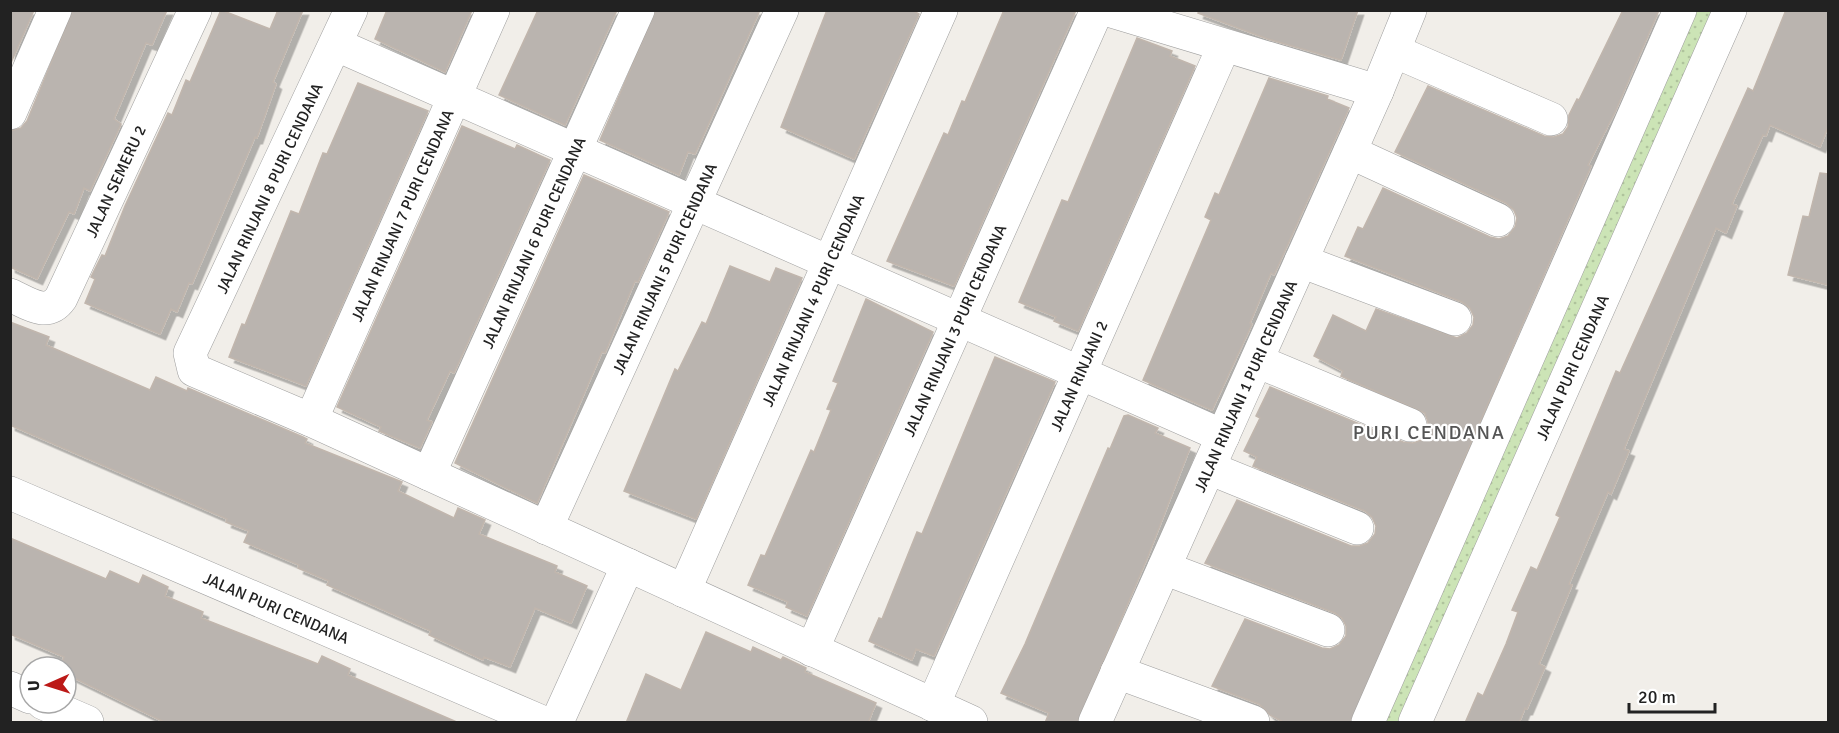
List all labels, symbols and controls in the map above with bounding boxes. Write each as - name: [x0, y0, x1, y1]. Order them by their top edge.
- street label: JALAN RINJANI 8 PURI CENDANA: [212, 80, 328, 297]
- street label: JALAN RINJANI 7 PURI CENDANA: [347, 106, 459, 325]
- street label: JALAN SEMERU 2: [82, 122, 151, 241]
- street label: JALAN RINJANI 6 PURI CENDANA: [478, 134, 591, 352]
- street label: JALAN RINJANI 5 PURI CENDANA: [608, 160, 722, 378]
- street label: JALAN RINJANI 4 PURI CENDANA: [758, 191, 869, 410]
- street label: JALAN RINJANI 3 PURI CENDANA: [899, 221, 1011, 440]
- street label: JALAN RINJANI 1 PURI CENDANA: [1190, 277, 1302, 496]
- street label: JALAN PURI CENDANA: [1532, 292, 1614, 443]
- street label: JALAN RINJANI 2: [1046, 318, 1112, 434]
- district label: PURI CENDANA: [1353, 420, 1505, 445]
- street label: JALAN PURI CENDANA: [200, 568, 352, 649]
- north arrow: [18, 655, 78, 715]
- scale bar: [1629, 676, 1714, 714]
- text: U: [24, 680, 44, 692]
- text: 20 m: [1638, 686, 1676, 708]

